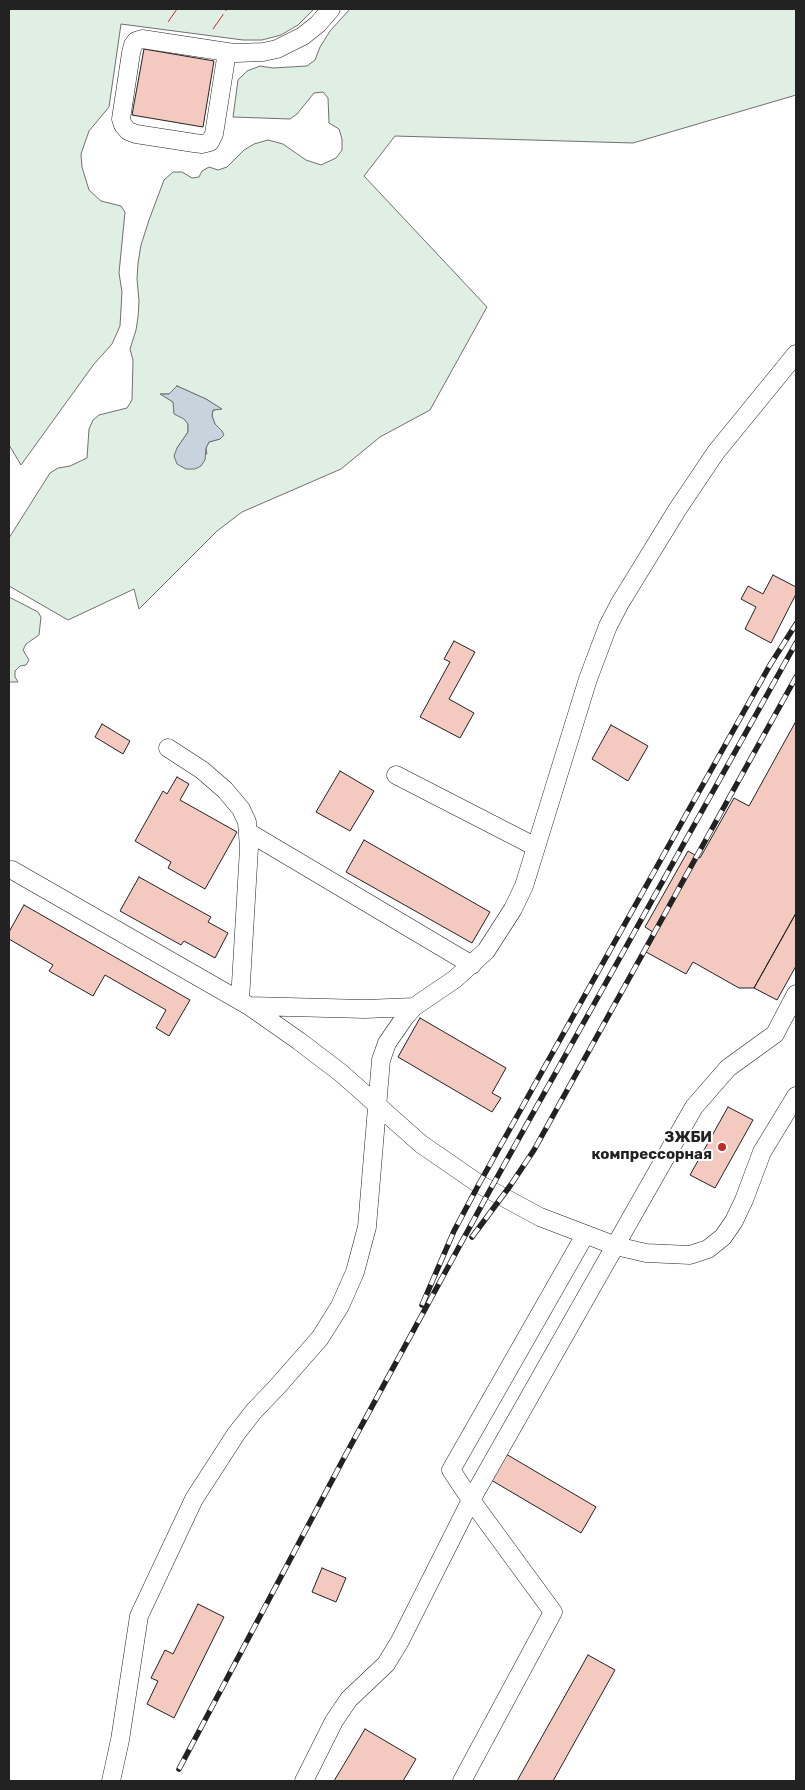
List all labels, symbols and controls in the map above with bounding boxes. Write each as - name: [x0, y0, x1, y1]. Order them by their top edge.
- place label: ЗЖБИ компрессорная: [592, 1129, 712, 1164]
- marker: ЗЖБИ компрессорная: [716, 1141, 728, 1153]

